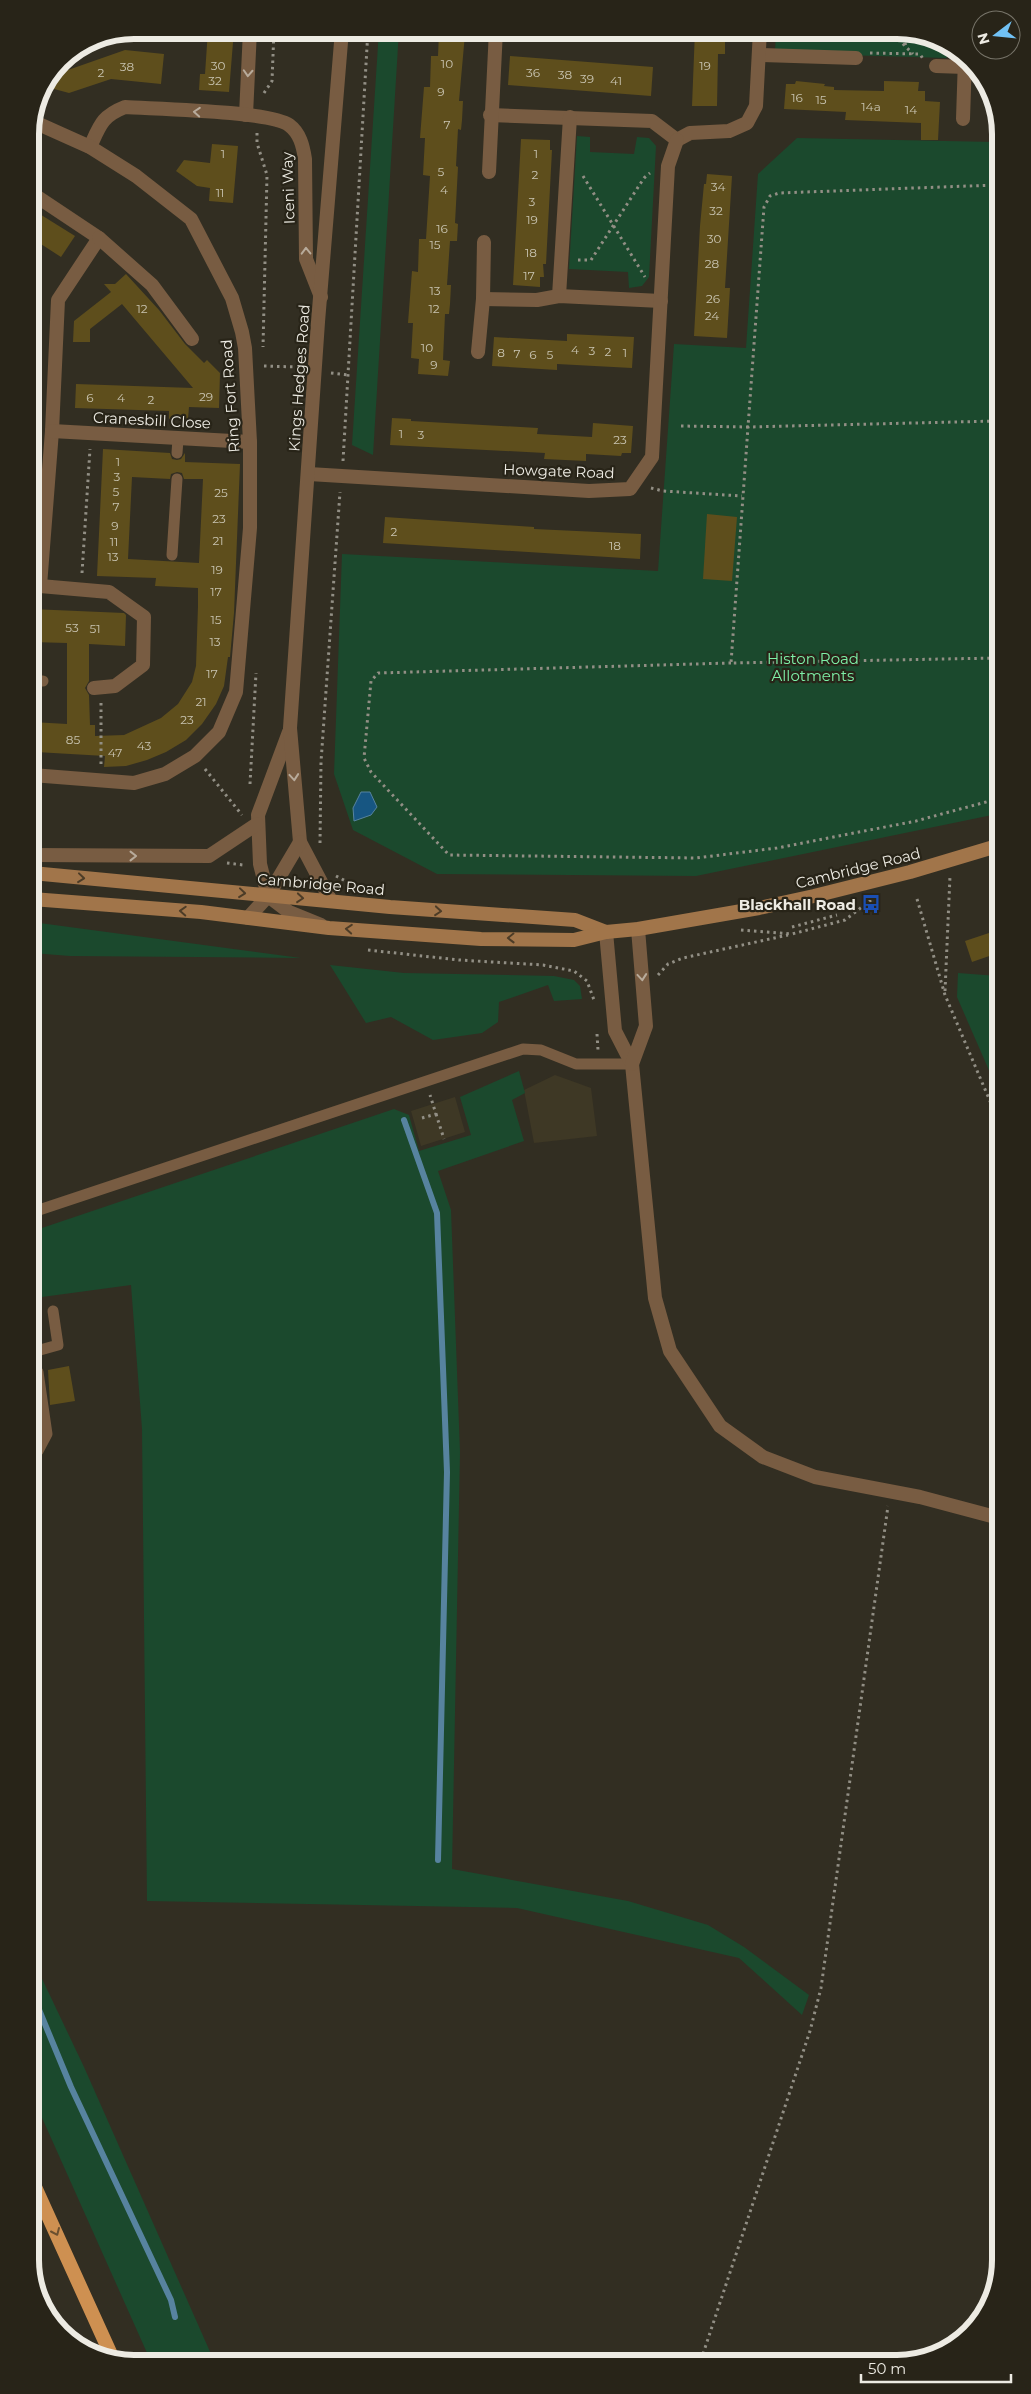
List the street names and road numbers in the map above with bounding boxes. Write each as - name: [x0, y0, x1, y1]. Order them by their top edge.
- street label: Iceni Way: [277, 151, 299, 225]
- street label: Kings Hedges Road: [284, 304, 314, 452]
- street label: Ring Fort Road: [217, 339, 243, 453]
- street label: Cranesbill Close: [93, 407, 211, 433]
- street label: Howgate Road: [503, 460, 615, 482]
- street label: Cambridge Road: [794, 843, 922, 893]
- street label: Cambridge Road: [256, 869, 386, 899]

